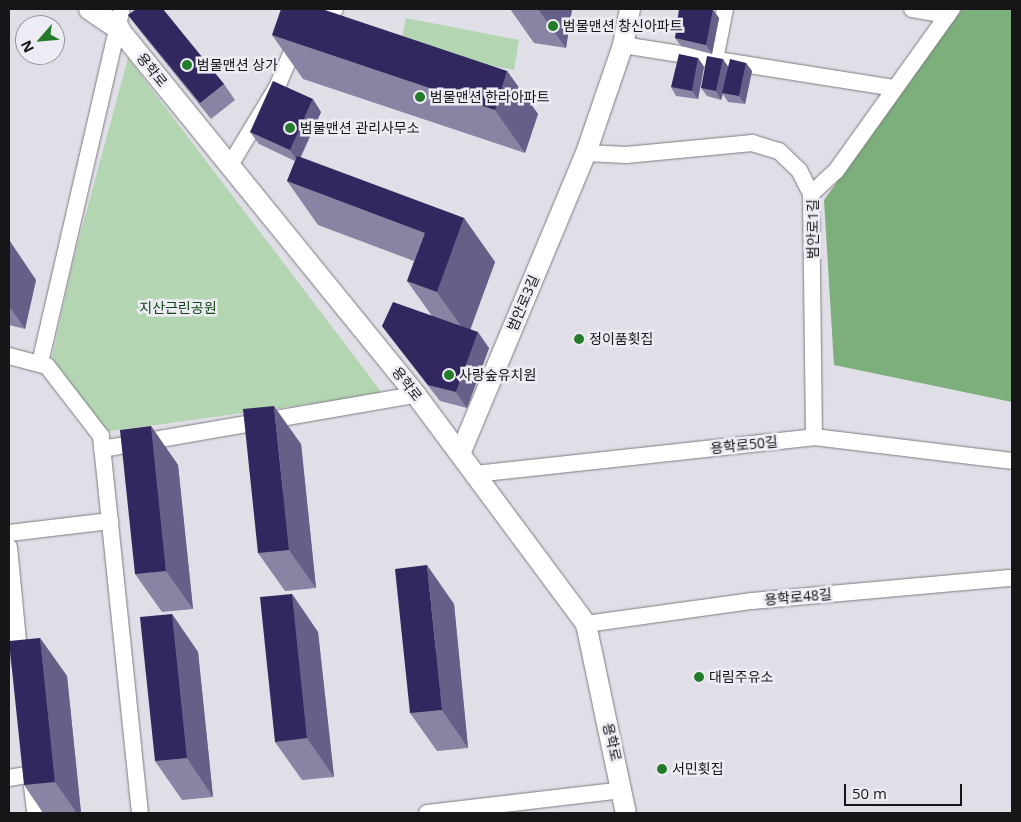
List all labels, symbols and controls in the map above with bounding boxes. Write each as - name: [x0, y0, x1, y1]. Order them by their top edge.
- north arrow: [15, 15, 65, 65]
- place label: 범물맨션 창신아파트: [563, 18, 683, 34]
- marker: 범물맨션 창신아파트: [547, 20, 559, 32]
- text: N: [16, 37, 38, 56]
- street label: 용학로: [133, 50, 171, 90]
- place label: 범물맨션 상가: [197, 57, 278, 73]
- marker: 범물맨션 상가: [181, 59, 193, 71]
- place label: 범물맨션 한라아파트: [430, 89, 550, 105]
- marker: 범물맨션 한라아파트: [414, 91, 426, 103]
- place label: 범물맨션 관리사무소: [300, 120, 420, 136]
- marker: 범물맨션 관리사무소: [284, 122, 296, 134]
- street label: 범안로1길: [805, 199, 821, 259]
- street label: 범안로3길: [504, 272, 542, 334]
- park label: 지산근린공원: [139, 300, 217, 316]
- place label: 정이품횟집: [589, 331, 653, 347]
- marker: 정이품횟집: [573, 333, 585, 345]
- street label: 용학로: [388, 364, 426, 404]
- place label: 사랑숲유치원: [459, 367, 536, 383]
- marker: 사랑숲유치원: [443, 369, 455, 381]
- street label: 용학로50길: [710, 433, 778, 457]
- street label: 용학로48길: [764, 586, 832, 608]
- place label: 대림주유소: [709, 669, 773, 685]
- marker: 대림주유소: [693, 671, 705, 683]
- street label: 용학로: [599, 721, 625, 763]
- place label: 서민횟집: [672, 761, 724, 777]
- marker: 서민횟집: [656, 763, 668, 775]
- scale bar: [846, 774, 964, 806]
- text: 50 m: [852, 783, 887, 803]

